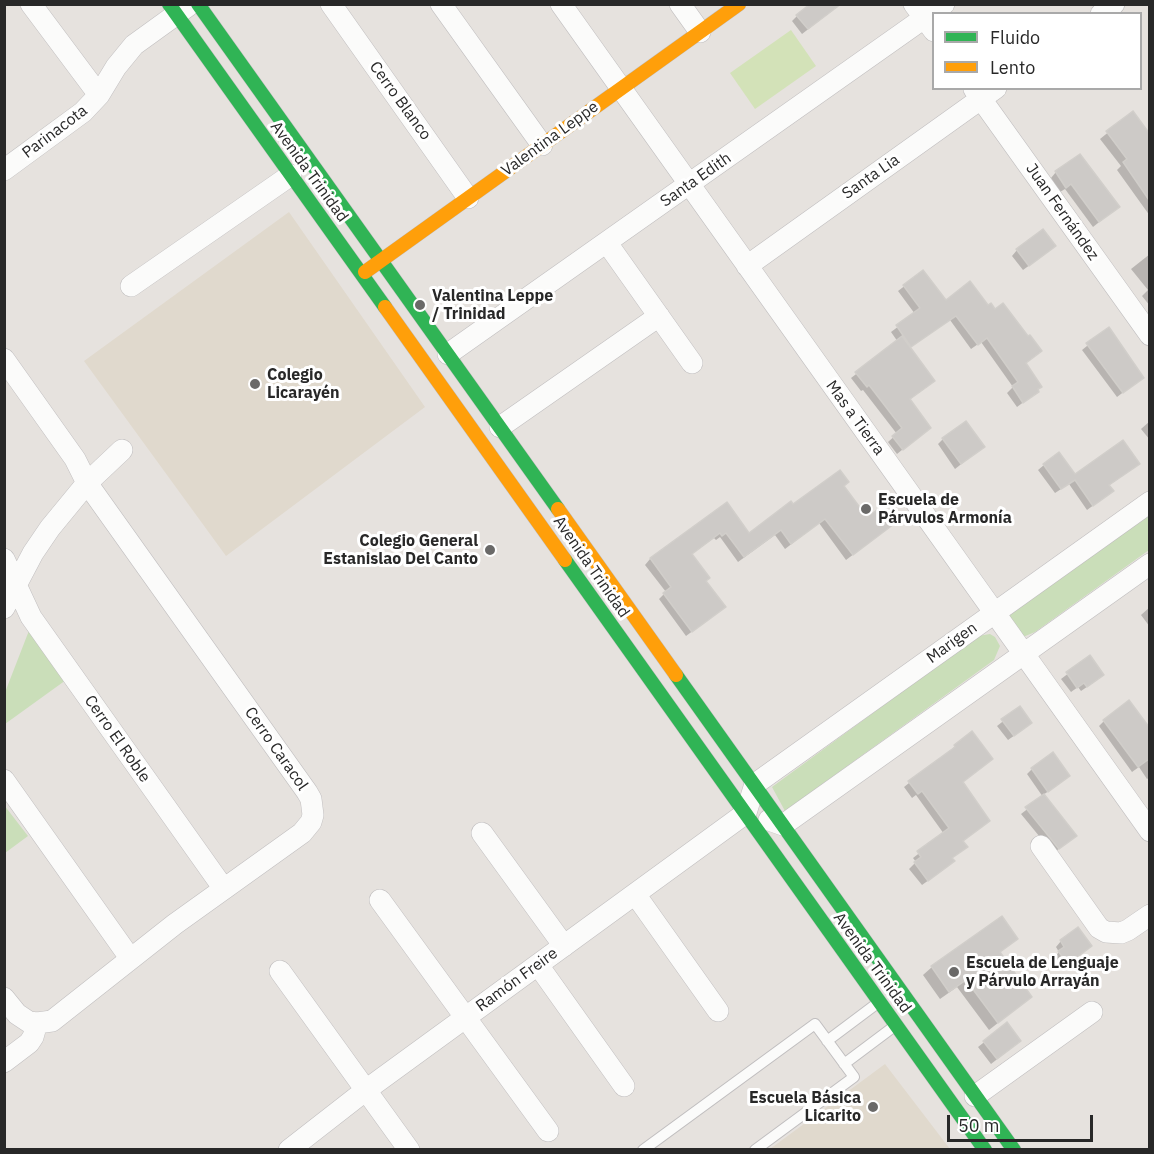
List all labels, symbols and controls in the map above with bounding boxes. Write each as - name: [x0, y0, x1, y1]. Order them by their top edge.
- legend: [932, 12, 1142, 90]
- text: Fluido: [990, 26, 1040, 49]
- text: Lento: [990, 56, 1035, 79]
- street label: Cerro Blanco: [365, 58, 435, 144]
- street label: Valentina Leppe: [498, 97, 602, 181]
- street label: Parinacota: [19, 101, 91, 163]
- street label: Avenida Trinidad: [266, 118, 352, 226]
- street label: Santa Edith: [657, 149, 735, 211]
- street label: Santa Lia: [839, 150, 903, 204]
- street label: Juan Fernández: [1021, 160, 1103, 264]
- place label: Valentina Leppe / Trinidad: [432, 286, 553, 324]
- marker: Valentina Leppe / Trinidad: [413, 298, 427, 312]
- place label: Colegio Licarayén: [267, 365, 340, 403]
- marker: Colegio Licarayén: [248, 377, 262, 391]
- street label: Mas a Tierra: [821, 377, 889, 459]
- place label: Escuela de Párvulos Armonía: [878, 490, 1012, 528]
- marker: Escuela de Párvulos Armonía: [859, 502, 873, 516]
- street label: Avenida Trinidad: [549, 512, 633, 622]
- place label: Colegio General Estanislao Del Canto: [323, 531, 478, 569]
- marker: Colegio General Estanislao Del Canto: [483, 543, 497, 557]
- street label: Marigen: [923, 618, 981, 668]
- street label: Cerro El Roble: [80, 692, 154, 786]
- street label: Cerro Caracol: [240, 704, 312, 794]
- street label: Avenida Trinidad: [829, 909, 915, 1017]
- street label: Ramón Freire: [472, 944, 562, 1016]
- place label: Escuela de Lenguaje y Párvulo Arrayán: [966, 953, 1119, 991]
- marker: Escuela de Lenguaje y Párvulo Arrayán: [947, 965, 961, 979]
- place label: Escuela Básica Licarito: [749, 1088, 861, 1126]
- marker: Escuela Básica Licarito: [866, 1100, 880, 1114]
- scale bar: [950, 1103, 1096, 1141]
- text: 50 m: [958, 1114, 1000, 1137]

